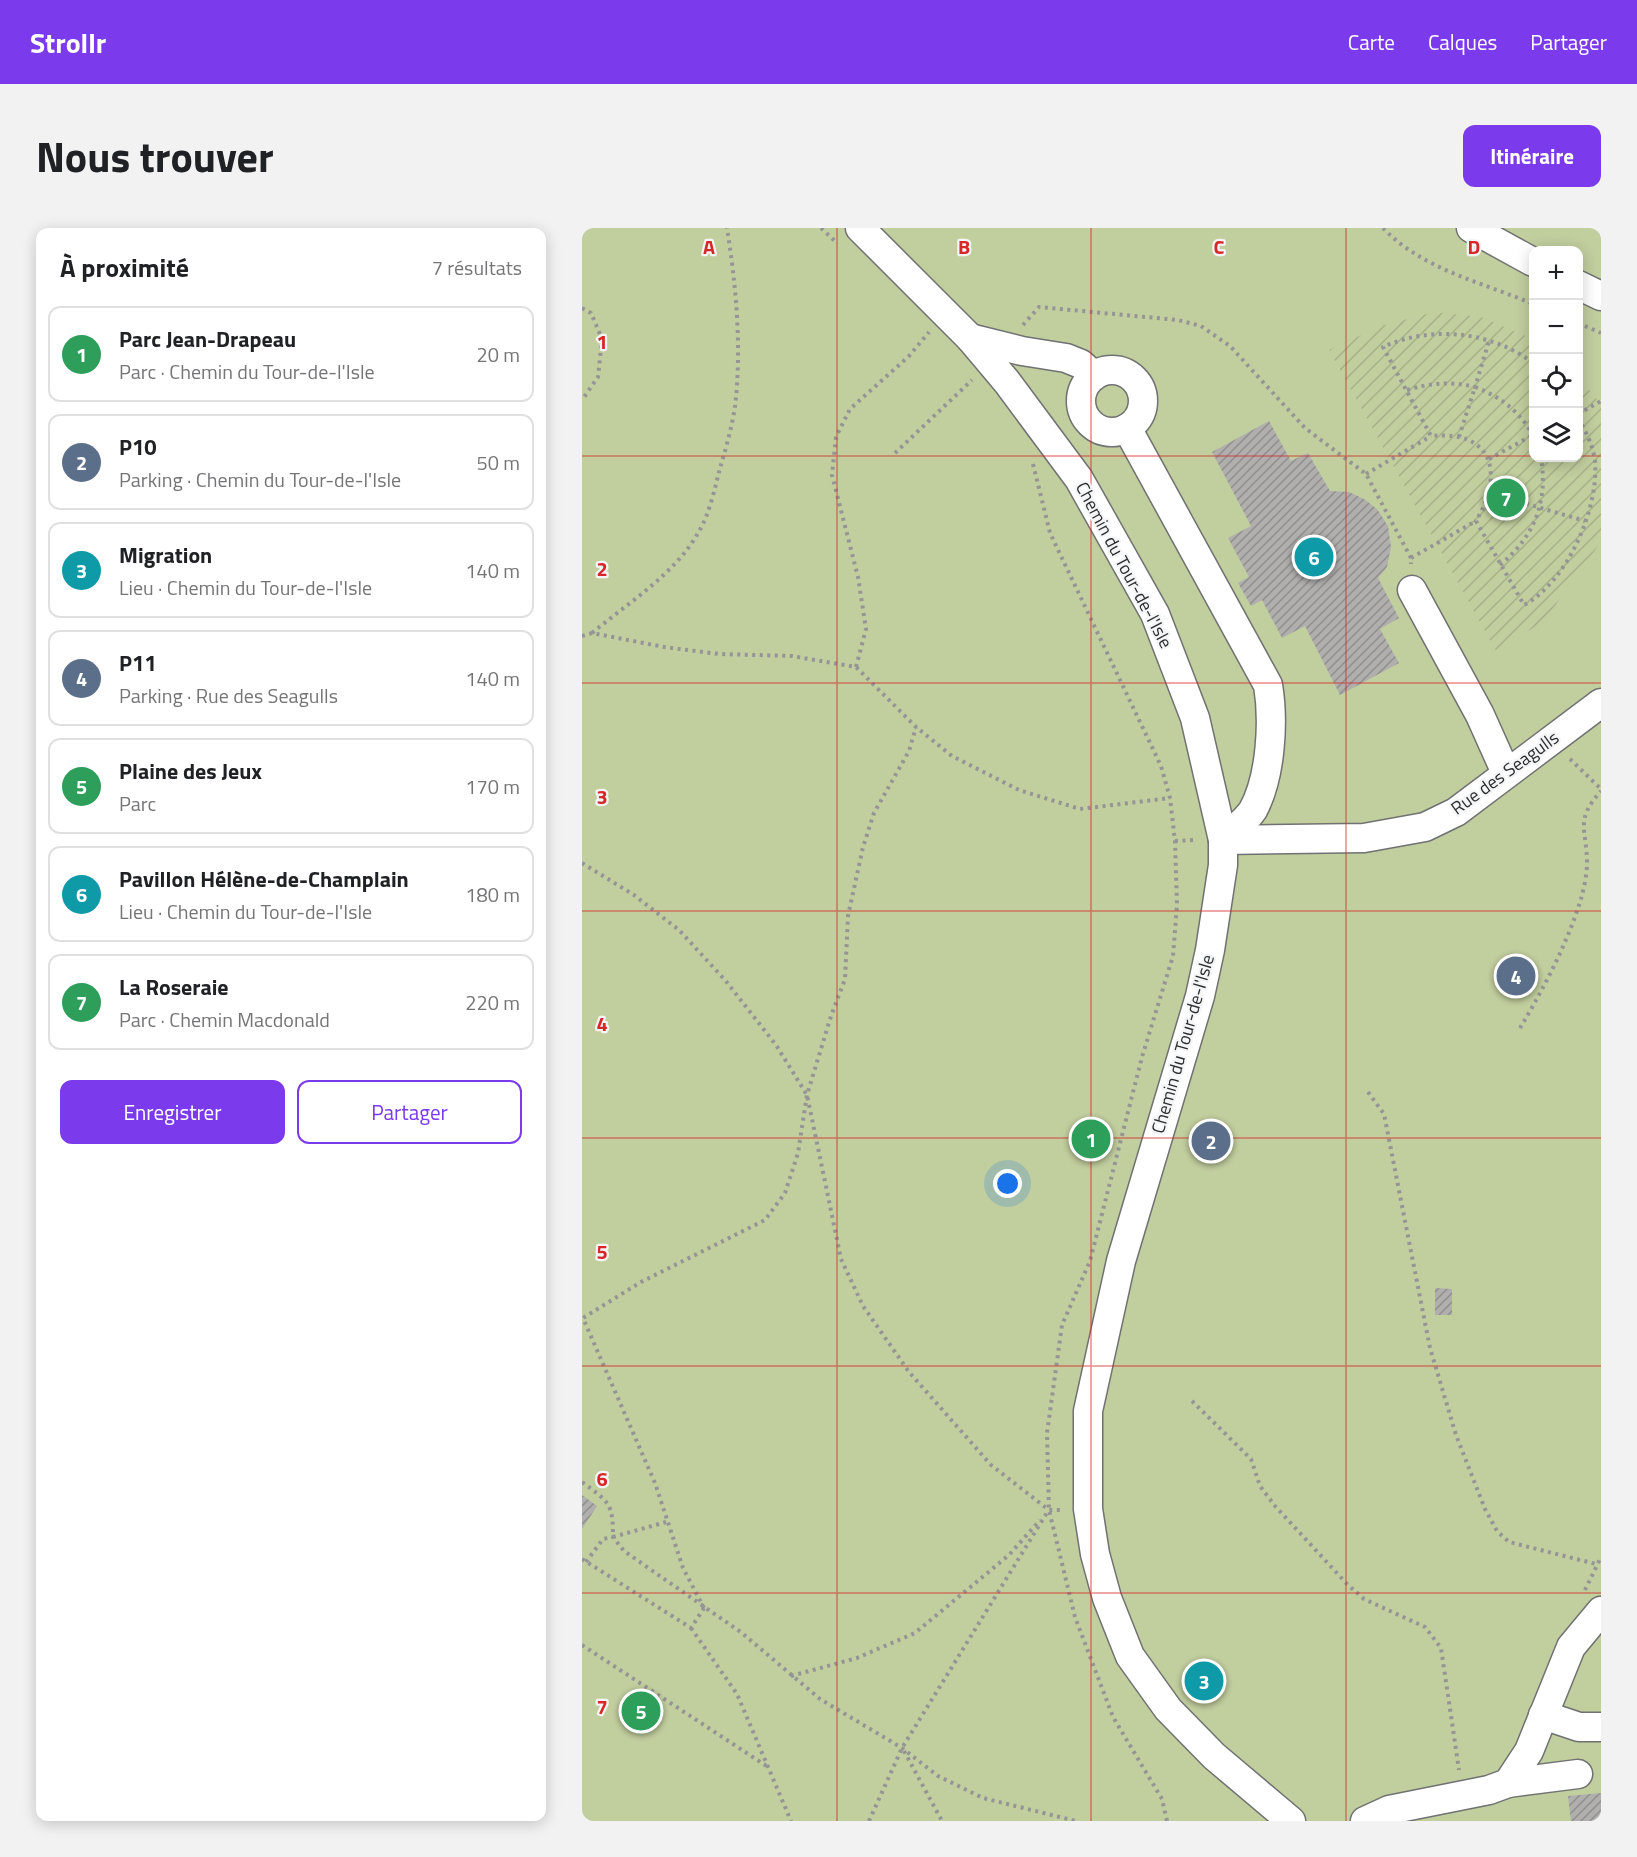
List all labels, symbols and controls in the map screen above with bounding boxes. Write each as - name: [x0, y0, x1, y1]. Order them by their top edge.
- text: Strollr: [30, 21, 106, 64]
- text: Carte: [1348, 26, 1395, 58]
- text: Calques: [1428, 26, 1497, 58]
- text: Partager: [1530, 26, 1607, 58]
- text: Nous trouver: [36, 124, 274, 188]
- button: Itinéraire: [1463, 125, 1601, 187]
- text: A: [703, 231, 715, 262]
- text: B: [958, 231, 970, 262]
- text: C: [1214, 231, 1225, 262]
- text: D: [1468, 231, 1480, 262]
- map controls: [1529, 246, 1583, 462]
- button: +: [1529, 246, 1583, 300]
- text: À proximité: [60, 248, 189, 287]
- text: 7 résultats: [432, 252, 522, 283]
- button: −: [1529, 300, 1583, 354]
- text: Parc Jean-Drapeau: [119, 322, 296, 356]
- text: 1: [596, 326, 608, 357]
- text: 1: [76, 339, 87, 370]
- text: 20 m: [476, 339, 520, 370]
- button: locate: [1529, 354, 1583, 408]
- text: Parc · Chemin du Tour-de-l'Isle: [119, 356, 375, 387]
- button: layers: [1529, 408, 1583, 462]
- text: P10: [119, 430, 157, 464]
- text: 2: [76, 447, 87, 478]
- text: 50 m: [476, 447, 520, 478]
- text: Parking · Chemin du Tour-de-l'Isle: [119, 464, 401, 495]
- pin: 7: [1486, 476, 1526, 520]
- street label: Chemin du Tour-de-l'Isle: [1069, 477, 1180, 653]
- pin: 6: [1294, 534, 1334, 580]
- text: Migration: [119, 538, 212, 572]
- text: 2: [596, 553, 608, 584]
- text: 3: [76, 555, 87, 586]
- text: 140 m: [465, 555, 520, 586]
- text: Lieu · Chemin du Tour-de-l'Isle: [119, 572, 372, 603]
- text: P11: [119, 646, 157, 680]
- text: 4: [76, 663, 87, 694]
- text: 140 m: [465, 663, 520, 694]
- text: Parking · Rue des Seagulls: [119, 680, 338, 711]
- street label: Rue des Seagulls: [1445, 724, 1564, 821]
- text: Plaine des Jeux: [119, 754, 262, 788]
- text: 5: [76, 771, 87, 802]
- text: 170 m: [465, 771, 520, 802]
- text: 3: [596, 781, 608, 812]
- text: Parc: [119, 788, 156, 819]
- text: Pavillon Hélène-de-Champlain: [119, 862, 409, 896]
- text: 6: [76, 879, 87, 910]
- text: 180 m: [465, 879, 520, 910]
- text: Lieu · Chemin du Tour-de-l'Isle: [119, 896, 372, 927]
- street label: Chemin du Tour-de-l'Isle: [1144, 951, 1221, 1136]
- pin: 4: [1496, 954, 1536, 999]
- text: La Roseraie: [119, 970, 229, 1004]
- text: 7: [76, 987, 87, 1018]
- text: 220 m: [465, 987, 520, 1018]
- text: Parc · Chemin Macdonald: [119, 1004, 330, 1035]
- text: 4: [596, 1008, 608, 1039]
- button: Enregistrer: [60, 1080, 285, 1144]
- button: Partager: [297, 1080, 522, 1144]
- pin: 1: [1072, 1116, 1110, 1162]
- pin: 2: [1192, 1118, 1230, 1164]
- your location: [993, 1169, 1022, 1198]
- text: 5: [596, 1236, 608, 1267]
- text: 6: [596, 1463, 608, 1494]
- pin: 3: [1184, 1658, 1224, 1704]
- pin: 5: [622, 1688, 660, 1734]
- text: 7: [596, 1691, 608, 1722]

